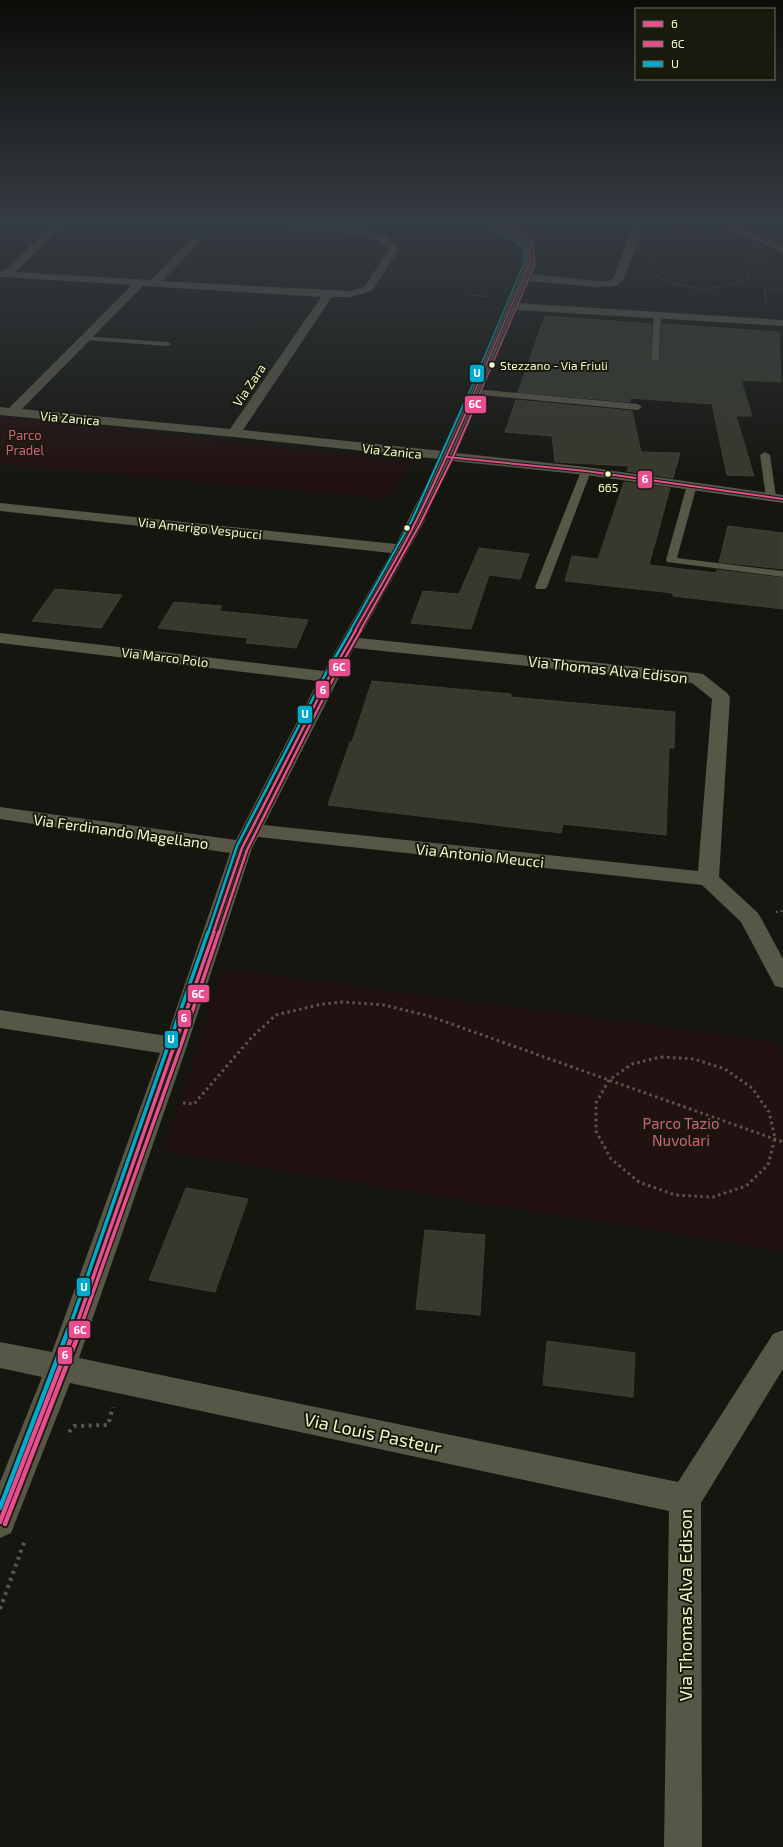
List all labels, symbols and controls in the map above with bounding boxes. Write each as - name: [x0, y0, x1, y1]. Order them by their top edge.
- legend: [635, 8, 775, 80]
- text: 6: [671, 16, 678, 30]
- text: 6C: [671, 36, 685, 50]
- text: U: [671, 56, 679, 70]
- place label: Stezzano - Via Friuli: [500, 358, 608, 372]
- marker: Stezzano - Via Friuli: [487, 360, 497, 370]
- street label: Via Zara: [229, 361, 269, 409]
- line badge: U: [469, 364, 485, 383]
- text: U: [473, 366, 481, 379]
- line badge: 6C: [464, 395, 487, 414]
- text: 6C: [469, 397, 482, 410]
- street label: Via Zanica: [39, 407, 101, 429]
- park label: Parco Pradel: [6, 427, 44, 458]
- street label: Via Zanica: [361, 440, 423, 462]
- marker: 665: [603, 469, 613, 479]
- line badge: 6: [637, 470, 653, 489]
- text: 6: [642, 472, 649, 485]
- place label: 665: [598, 480, 618, 494]
- street label: Via Amerigo Vespucci: [137, 514, 263, 542]
- unlabelled marker: [402, 523, 412, 533]
- street label: Via Marco Polo: [121, 644, 209, 670]
- street label: Via Thomas Alva Edison: [527, 652, 689, 686]
- line badge: 6C: [328, 658, 351, 677]
- text: 6C: [333, 660, 346, 673]
- line badge: 6: [315, 680, 330, 699]
- text: 6: [320, 683, 327, 696]
- line badge: U: [297, 705, 313, 724]
- text: U: [301, 707, 309, 720]
- street label: Via Ferdinando Magellano: [32, 810, 210, 852]
- street label: Via Antonio Meucci: [415, 839, 545, 871]
- line badge: 6C: [187, 984, 210, 1003]
- text: 6C: [192, 987, 205, 1000]
- line badge: 6: [177, 1009, 192, 1028]
- text: 6: [181, 1011, 188, 1024]
- line badge: U: [164, 1030, 179, 1049]
- text: U: [167, 1032, 175, 1045]
- park label: Parco Tazio Nuvolari: [642, 1114, 720, 1149]
- line badge: U: [76, 1277, 91, 1297]
- text: U: [80, 1280, 88, 1293]
- line badge: 6C: [68, 1320, 91, 1339]
- text: 6C: [74, 1323, 87, 1336]
- line badge: 6: [57, 1346, 73, 1365]
- text: 6: [62, 1348, 69, 1361]
- street label: Via Louis Pasteur: [302, 1408, 444, 1458]
- street label: Via Thomas Alva Edison: [674, 1509, 696, 1701]

